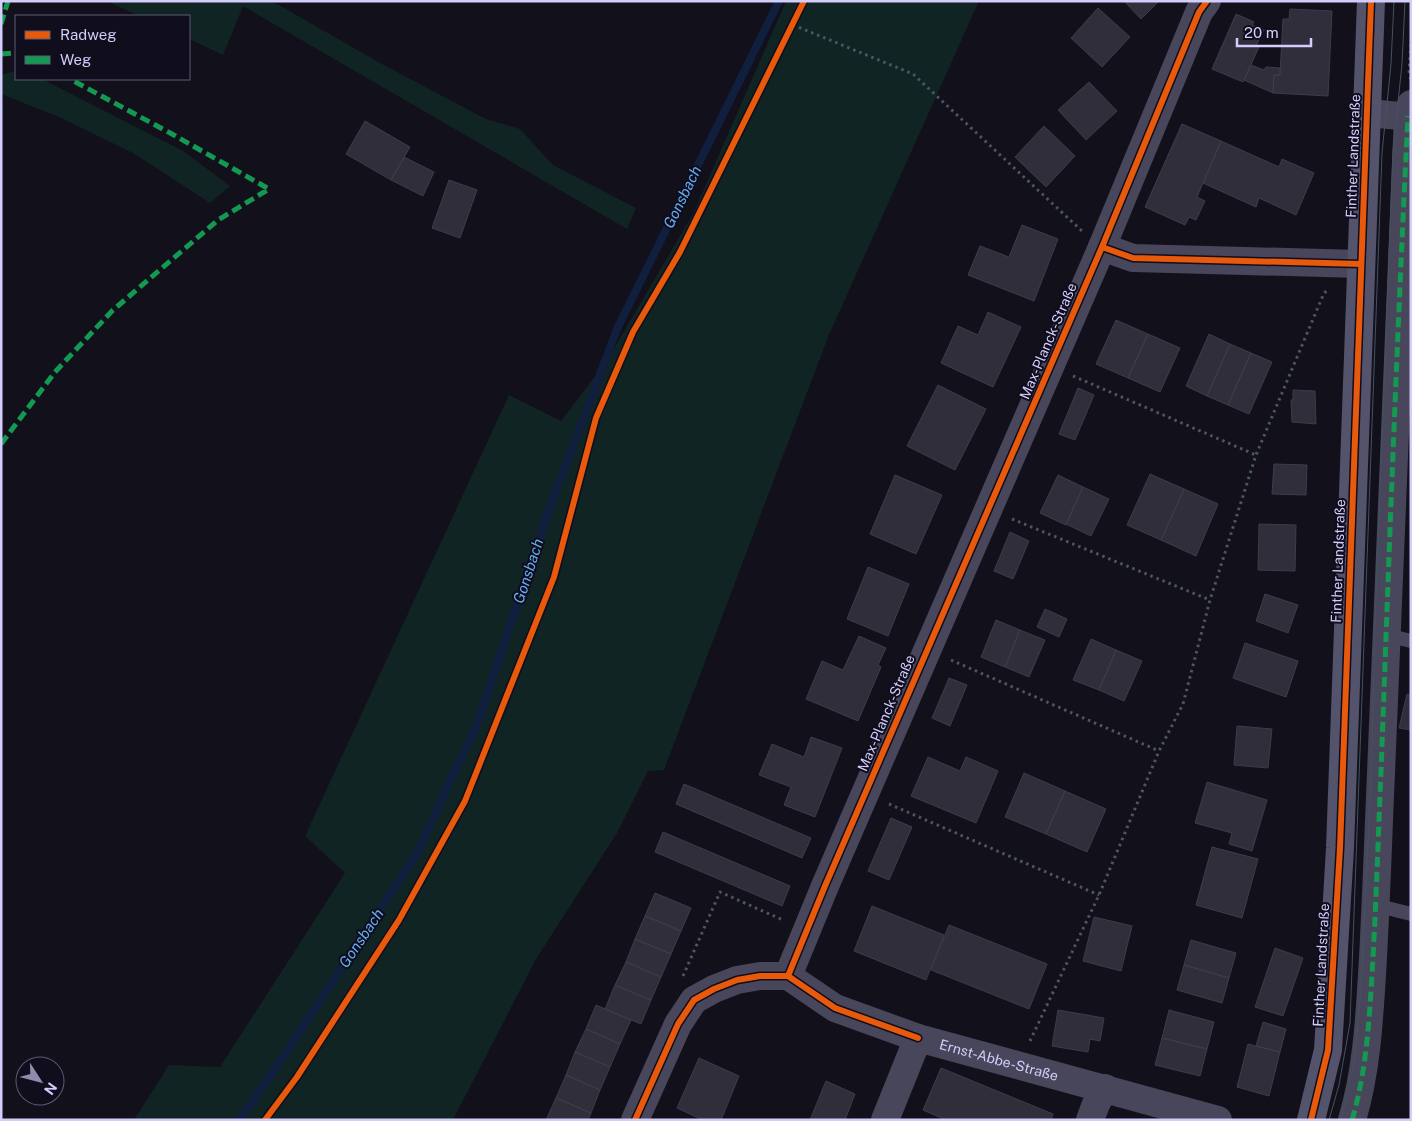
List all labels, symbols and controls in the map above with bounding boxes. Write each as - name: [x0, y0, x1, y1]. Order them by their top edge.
- legend: [15, 15, 190, 80]
- scale bar: [1237, 15, 1311, 47]
- text: 20 m: [1244, 24, 1279, 41]
- text: Radweg: [60, 26, 117, 43]
- text: Weg: [60, 51, 91, 68]
- street label: Finther Landstraße: [1343, 94, 1363, 218]
- water label: Gonsbach: [660, 163, 704, 231]
- street label: Max-Planck-Straße: [1016, 280, 1080, 402]
- street label: Finther Landstraße: [1328, 499, 1348, 623]
- water label: Gonsbach: [510, 536, 546, 606]
- street label: Max-Planck-Straße: [854, 652, 918, 774]
- street label: Finther Landstraße: [1310, 903, 1332, 1027]
- water label: Gonsbach: [335, 905, 387, 971]
- street label: Ernst-Abbe-Straße: [938, 1036, 1060, 1084]
- north arrow: [15, 1056, 65, 1106]
- text: N: [41, 1080, 60, 1098]

